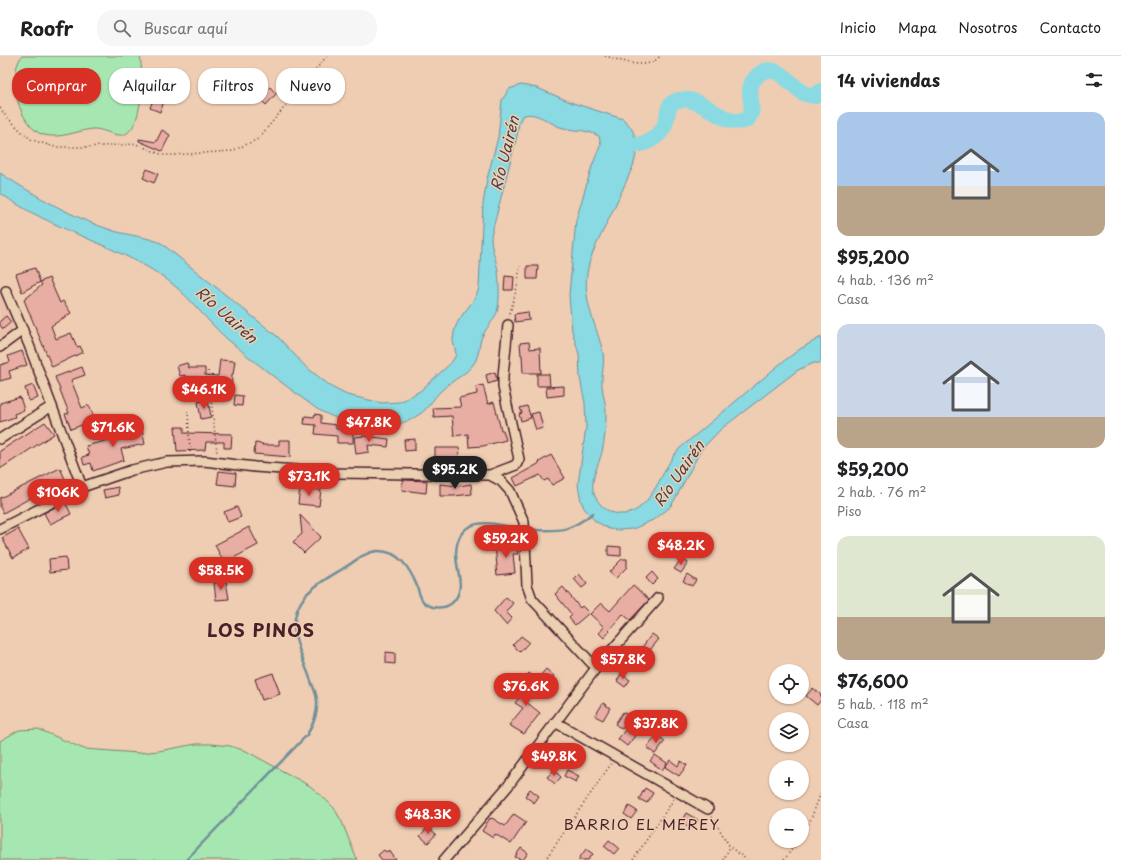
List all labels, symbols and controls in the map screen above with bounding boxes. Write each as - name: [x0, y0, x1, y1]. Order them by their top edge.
- search box: [97, 10, 377, 46]
- text: Roofr: [20, 14, 73, 42]
- text: Buscar aquí: [143, 16, 228, 39]
- icon: search: [111, 17, 133, 39]
- text: Inicio: [840, 17, 876, 38]
- text: Mapa: [898, 17, 936, 38]
- text: Nosotros: [958, 17, 1018, 38]
- text: Contacto: [1040, 17, 1101, 38]
- text: 14 viviendas: [837, 67, 940, 93]
- chip: Comprar: [12, 68, 101, 104]
- chip: Alquilar: [109, 68, 190, 104]
- chip: Filtros: [198, 68, 268, 104]
- chip: Nuevo: [276, 68, 345, 104]
- icon: filters: [1083, 69, 1105, 91]
- water label: Río Uairén: [484, 112, 525, 193]
- icon: home: [935, 138, 1007, 210]
- text: $95,200: [837, 244, 909, 270]
- text: 4 hab. · 136 m²: [837, 270, 934, 289]
- water label: Río Uairén: [191, 280, 264, 349]
- text: Casa: [837, 289, 869, 308]
- icon: home: [935, 350, 1007, 422]
- pin: $46.1K: [171, 376, 237, 410]
- text: $46.1K: [181, 379, 227, 398]
- pin: $47.8K: [336, 409, 402, 443]
- text: $47.8K: [346, 412, 392, 431]
- pin: $71.6K: [80, 414, 146, 448]
- text: $71.6K: [91, 417, 135, 436]
- water label: Río Uairén: [647, 434, 710, 511]
- pin: $95.2K: [422, 456, 488, 490]
- text: $59,200: [837, 456, 909, 482]
- text: $95.2K: [432, 459, 478, 478]
- pin: $73.1K: [276, 463, 342, 497]
- text: $73.1K: [288, 466, 330, 485]
- pin: $106K: [30, 479, 86, 513]
- text: $106K: [36, 482, 80, 501]
- text: 2 hab. · 76 m²: [837, 482, 926, 501]
- text: Piso: [837, 501, 862, 520]
- pin: $59.2K: [473, 525, 539, 559]
- text: $59.2K: [483, 528, 529, 547]
- pin: $48.2K: [648, 532, 714, 566]
- text: $48.2K: [657, 535, 705, 554]
- pin: $58.5K: [188, 557, 254, 591]
- text: $58.5K: [198, 560, 244, 579]
- icon: home: [935, 562, 1007, 634]
- district label: LOS PINOS: [207, 616, 315, 643]
- pin: $57.8K: [590, 646, 656, 680]
- text: $57.8K: [600, 649, 646, 668]
- map controls: [769, 664, 809, 848]
- button: locate: [769, 664, 809, 704]
- text: $76,600: [837, 668, 908, 694]
- pin: $76.6K: [493, 673, 559, 707]
- text: $76.6K: [503, 676, 549, 695]
- text: 5 hab. · 118 m²: [837, 694, 929, 713]
- pin: $37.8K: [623, 710, 689, 744]
- button: layers: [769, 712, 809, 752]
- text: $37.8K: [633, 713, 679, 732]
- text: Casa: [837, 713, 869, 732]
- pin: $49.8K: [521, 743, 587, 777]
- text: $49.8K: [531, 746, 577, 765]
- button: +: [769, 760, 809, 800]
- pin: $48.3K: [395, 801, 461, 835]
- text: $48.3K: [404, 804, 452, 823]
- button: −: [769, 808, 809, 848]
- district label: BARRIO EL MEREY: [564, 812, 720, 835]

